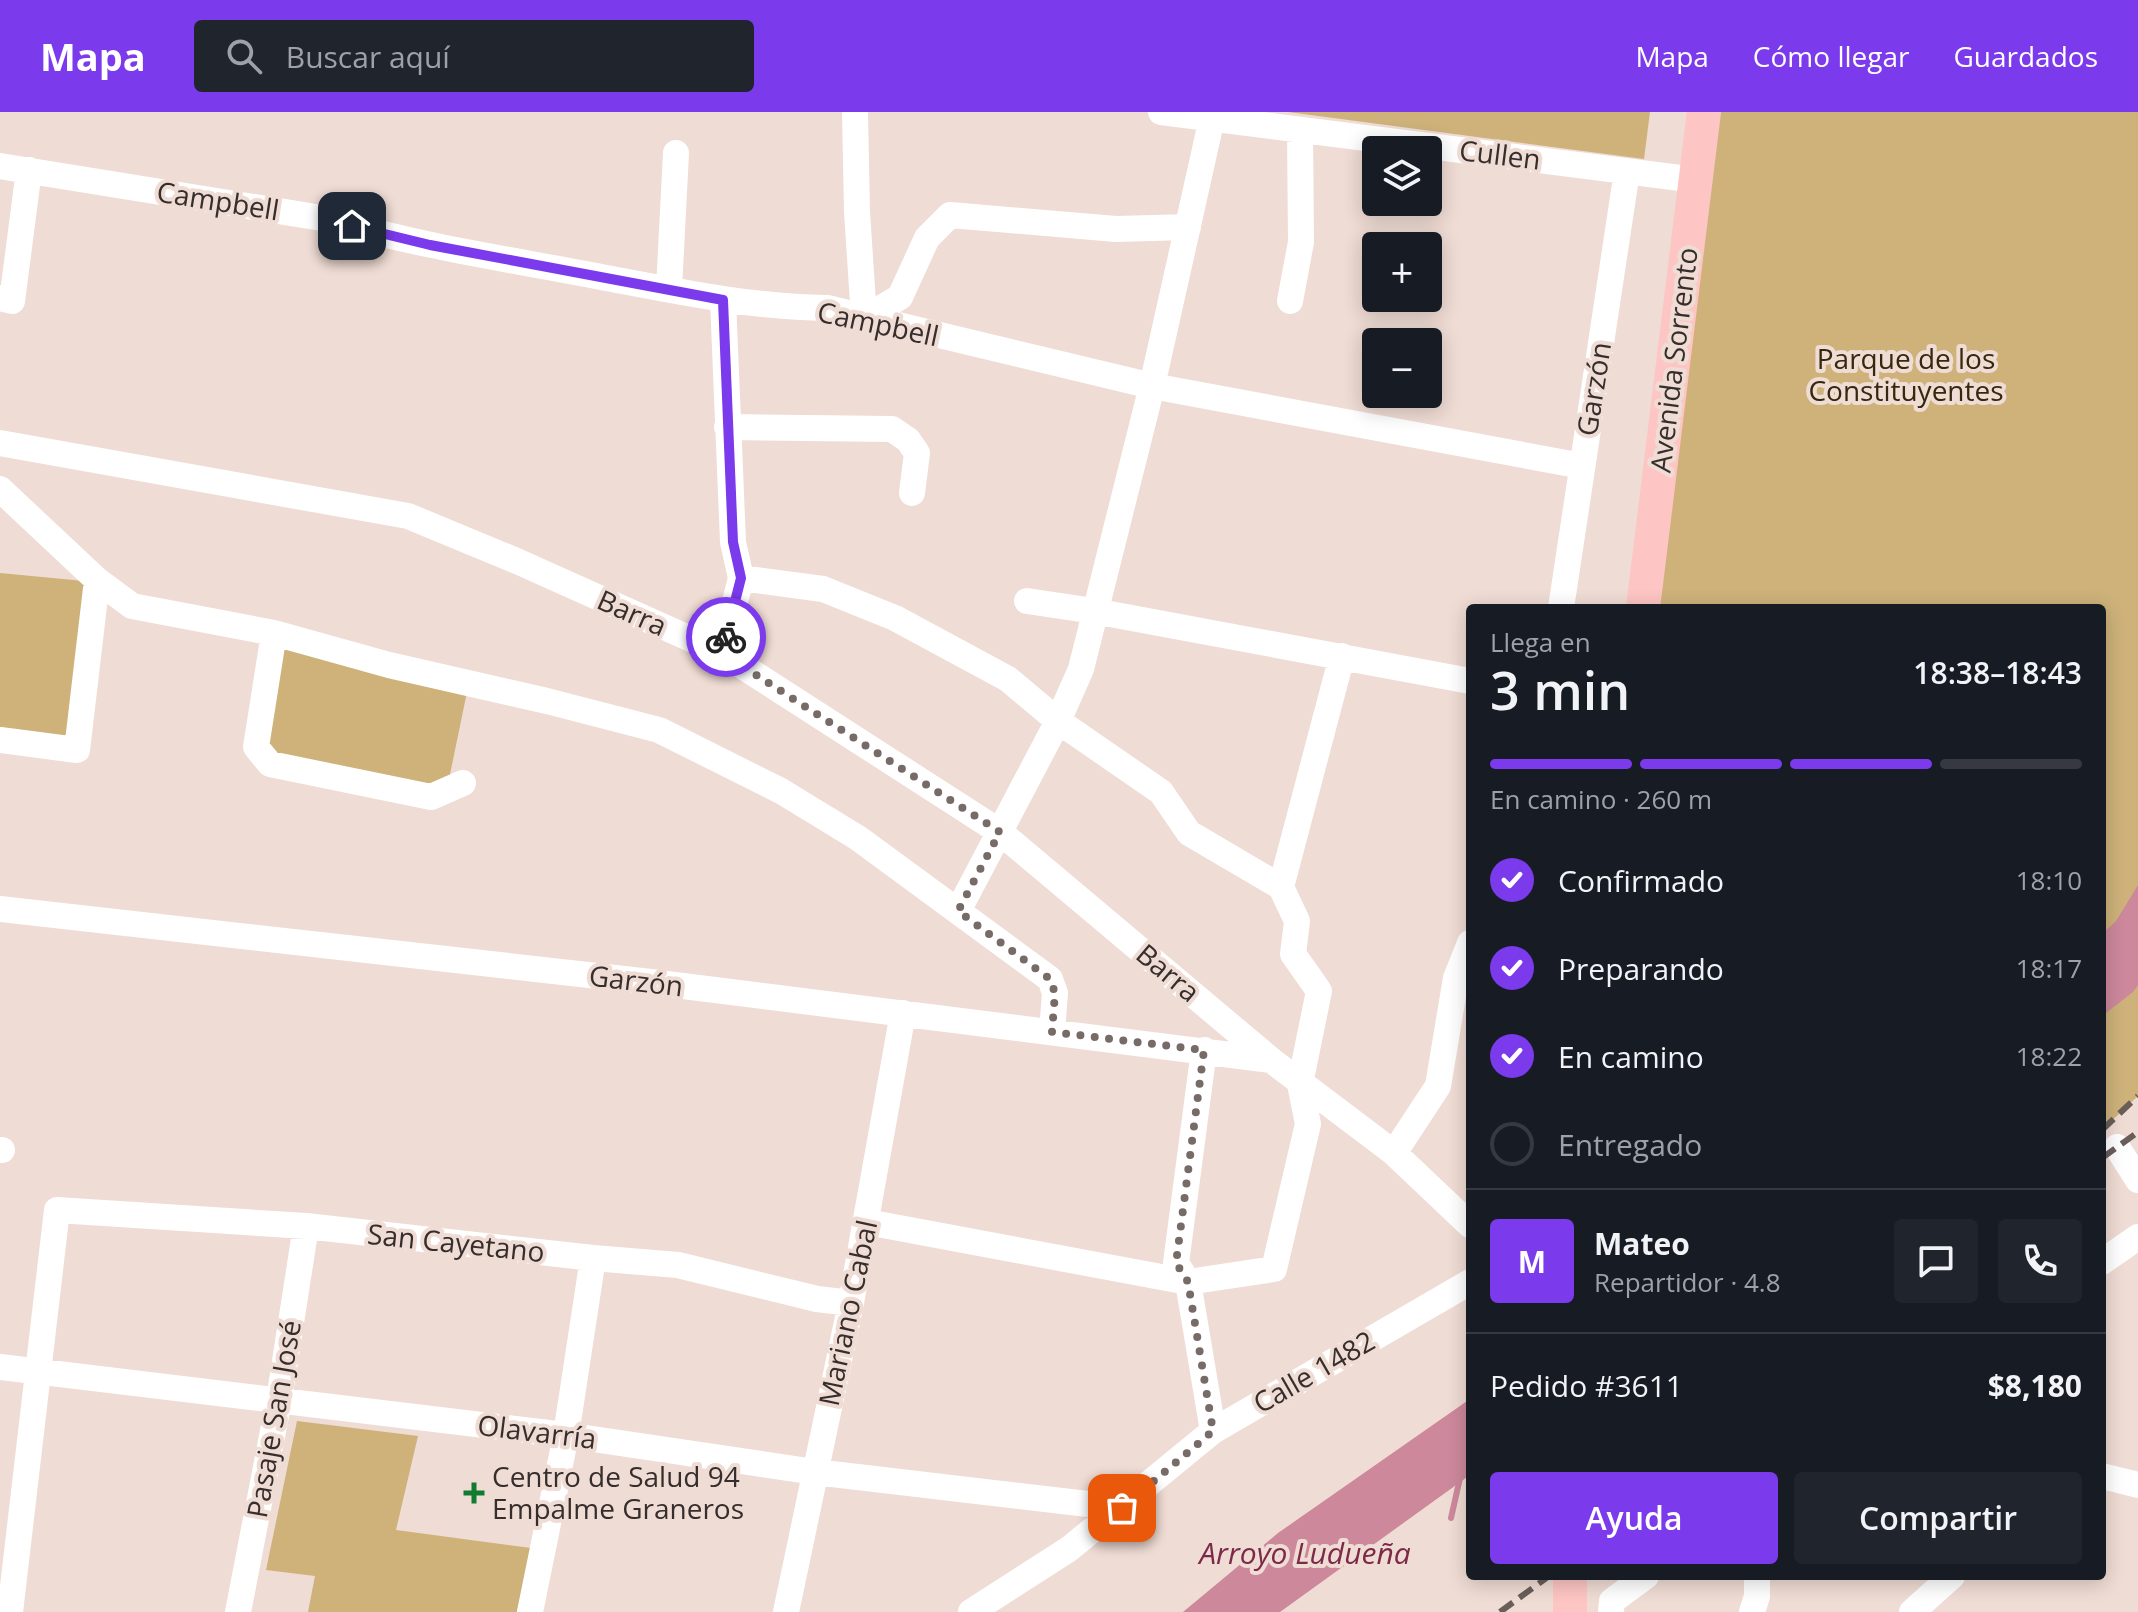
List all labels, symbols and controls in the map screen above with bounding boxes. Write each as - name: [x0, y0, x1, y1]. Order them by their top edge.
- search box: [194, 20, 754, 92]
- text: Mapa: [40, 30, 146, 82]
- icon: search: [222, 34, 266, 78]
- text: Buscar aquí: [286, 36, 450, 77]
- text: Mapa: [1635, 37, 1709, 75]
- text: Cómo llegar: [1753, 37, 1909, 75]
- text: Guardados: [1953, 37, 2098, 75]
- street label: Cullen: [1457, 130, 1543, 178]
- map controls: [1362, 136, 1442, 408]
- button: layers: [1362, 136, 1442, 216]
- street label: Campbell: [154, 172, 282, 228]
- pin: [318, 192, 386, 260]
- icon: home: [330, 204, 374, 248]
- button: +: [1362, 232, 1442, 312]
- street label: Avenida Sorrento: [1640, 245, 1706, 475]
- street label: Campbell: [814, 292, 942, 354]
- button: −: [1362, 328, 1442, 408]
- street label: Garzón: [1567, 339, 1619, 438]
- park label: Parque de los Constituyentes: [1808, 339, 2004, 409]
- street label: Barra: [592, 580, 673, 644]
- courier: [686, 597, 766, 677]
- icon: bike: [704, 615, 748, 659]
- text: Llega en: [1490, 624, 1591, 660]
- text: 18:38–18:43: [1913, 652, 2082, 693]
- text: 3 min: [1490, 654, 1630, 725]
- text: En camino · 260 m: [1490, 781, 1712, 817]
- icon: check: [1490, 858, 1534, 902]
- text: Confirmado: [1558, 860, 1724, 901]
- text: 18:10: [2016, 862, 2082, 898]
- street label: Barra: [1129, 935, 1208, 1010]
- icon: check: [1490, 946, 1534, 990]
- text: Preparando: [1558, 948, 1724, 989]
- text: 18:17: [2016, 950, 2082, 986]
- street label: Garzón: [587, 955, 685, 1005]
- icon: check: [1490, 1034, 1534, 1078]
- text: En camino: [1558, 1036, 1704, 1077]
- text: 18:22: [2016, 1038, 2082, 1074]
- text: Entregado: [1558, 1124, 1702, 1165]
- street label: San Cayetano: [366, 1214, 547, 1270]
- street label: Mariano Cabal: [809, 1216, 885, 1409]
- button: chat: [1894, 1219, 1978, 1303]
- button: phone: [1998, 1219, 2082, 1303]
- text: Mateo: [1594, 1223, 1690, 1264]
- text: M: [1518, 1241, 1546, 1282]
- text: Repartidor · 4.8: [1594, 1264, 1781, 1300]
- street label: Pasaje San José: [237, 1317, 309, 1521]
- street label: Calle 1482: [1246, 1321, 1381, 1421]
- text: Pedido #3611: [1490, 1365, 1683, 1406]
- text: $8,180: [1988, 1365, 2082, 1406]
- street label: Olavarría: [476, 1405, 599, 1457]
- place label: Centro de Salud 94 Empalme Graneros: [492, 1457, 744, 1527]
- button: Ayuda: [1490, 1472, 1778, 1564]
- button: Compartir: [1794, 1472, 2082, 1564]
- pin: [1088, 1474, 1156, 1542]
- marker: Centro de Salud 94 Empalme Graneros: [463, 1482, 485, 1504]
- icon: bag: [1100, 1486, 1144, 1530]
- water label: Arroyo Ludueña: [1197, 1532, 1411, 1573]

